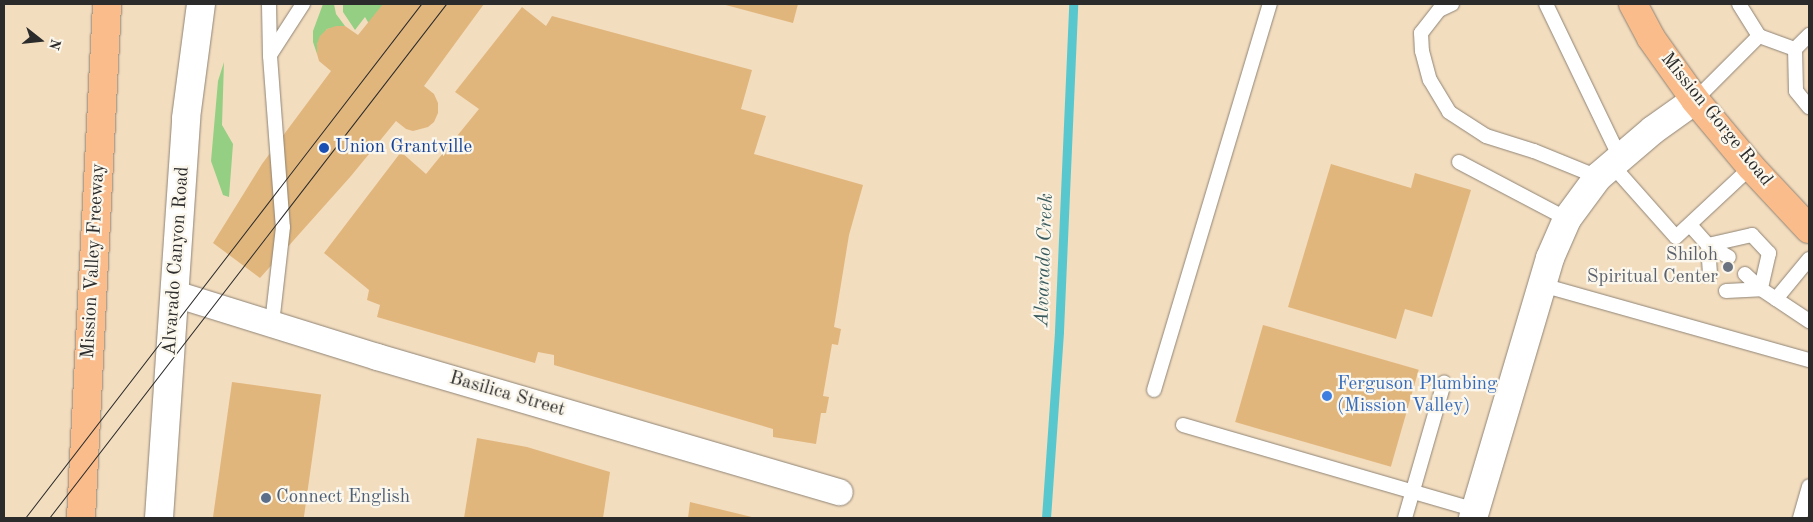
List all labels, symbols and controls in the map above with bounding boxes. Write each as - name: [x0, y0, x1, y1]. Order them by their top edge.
- north arrow: [15, 15, 65, 65]
- text: N: [46, 37, 63, 51]
- street label: Mission Gorge Road: [1655, 49, 1777, 191]
- place label: Union Grantville: [335, 137, 472, 159]
- marker: Union Grantville: [317, 141, 331, 155]
- street label: Mission Valley Freeway: [77, 163, 111, 359]
- street label: Alvarado Canyon Road: [159, 166, 195, 356]
- water label: Alvarado Creek: [1031, 193, 1059, 327]
- place label: Shiloh Spiritual Center: [1587, 245, 1718, 289]
- marker: Shiloh Spiritual Center: [1722, 261, 1734, 273]
- street label: Basilica Street: [446, 368, 568, 422]
- place label: Ferguson Plumbing (Mission Valley): [1337, 374, 1497, 418]
- marker: Ferguson Plumbing (Mission Valley): [1321, 390, 1333, 402]
- place label: Connect English: [276, 487, 410, 509]
- marker: Connect English: [260, 492, 272, 504]

